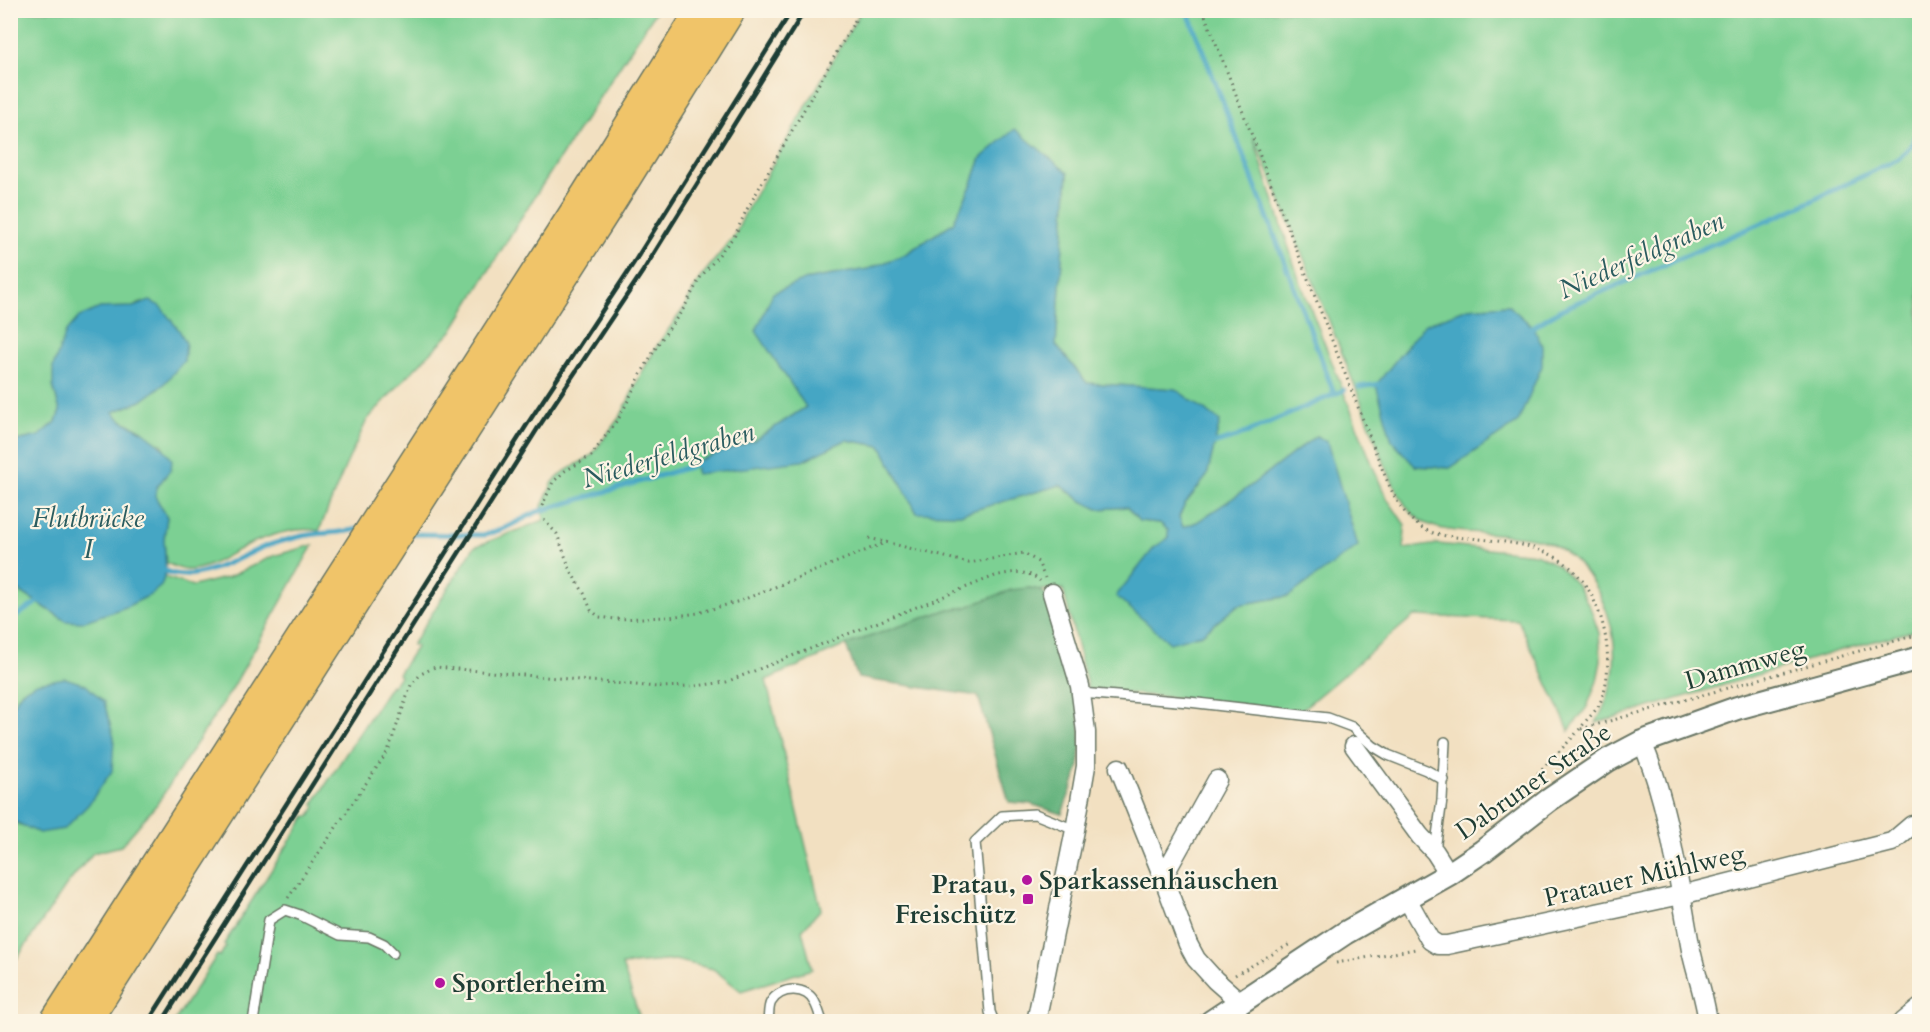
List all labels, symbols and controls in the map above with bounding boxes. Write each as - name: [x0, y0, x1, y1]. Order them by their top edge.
- water label: Niederfeldgraben: [1553, 203, 1730, 308]
- water label: Niederfeldgraben: [578, 413, 758, 498]
- water label: Flutbrücke I: [32, 500, 145, 568]
- street label: Dammweg: [1681, 631, 1810, 698]
- street label: Dabruner Straße: [1449, 715, 1618, 848]
- street label: Pratauer Mühlweg: [1540, 835, 1748, 916]
- place label: Sparkassenhäuschen: [1039, 863, 1279, 898]
- place label: Pratau, Freischütz: [895, 867, 1016, 932]
- marker: Sparkassenhäuschen: [1020, 873, 1034, 887]
- marker: Pratau, Freischütz: [1021, 892, 1035, 906]
- place label: Sportlerheim: [452, 966, 606, 1001]
- marker: Sportlerheim: [433, 976, 447, 990]

